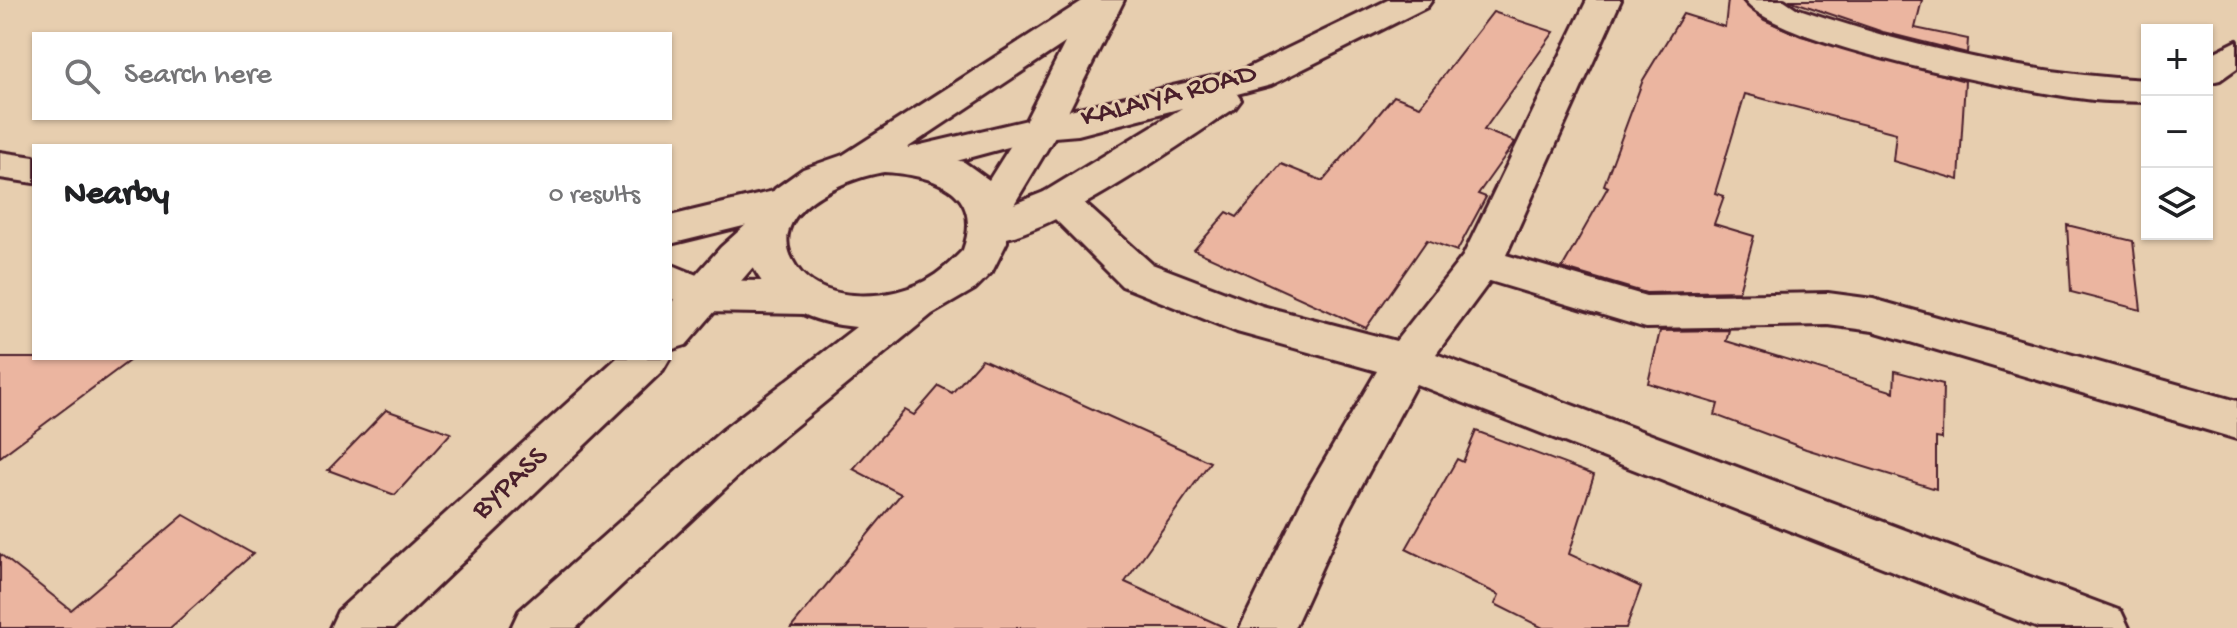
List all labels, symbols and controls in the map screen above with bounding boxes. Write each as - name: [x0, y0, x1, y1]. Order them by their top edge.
- map controls: [2141, 24, 2213, 240]
- button: +: [2141, 24, 2213, 96]
- search box: [32, 32, 672, 120]
- icon: search: [60, 54, 104, 98]
- street label: KALAIYA ROAD: [1078, 57, 1261, 137]
- text: Search here: [124, 59, 272, 94]
- button: −: [2141, 96, 2213, 168]
- button: layers: [2141, 168, 2213, 240]
- text: Nearby: [64, 176, 169, 216]
- text: 0 results: [549, 181, 640, 212]
- street label: BYPASS: [465, 440, 556, 529]

